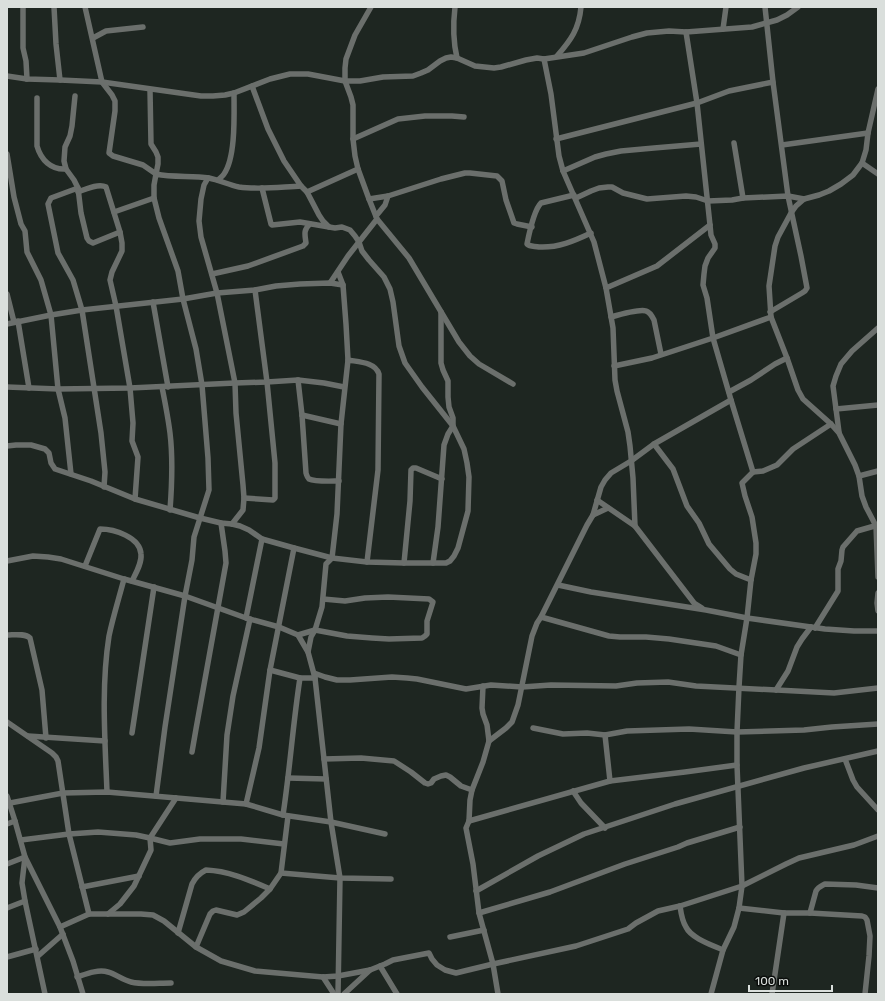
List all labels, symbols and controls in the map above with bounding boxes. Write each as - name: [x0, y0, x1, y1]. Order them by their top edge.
- scale bar: [749, 967, 832, 993]
- text: 100 m: [755, 974, 789, 988]

